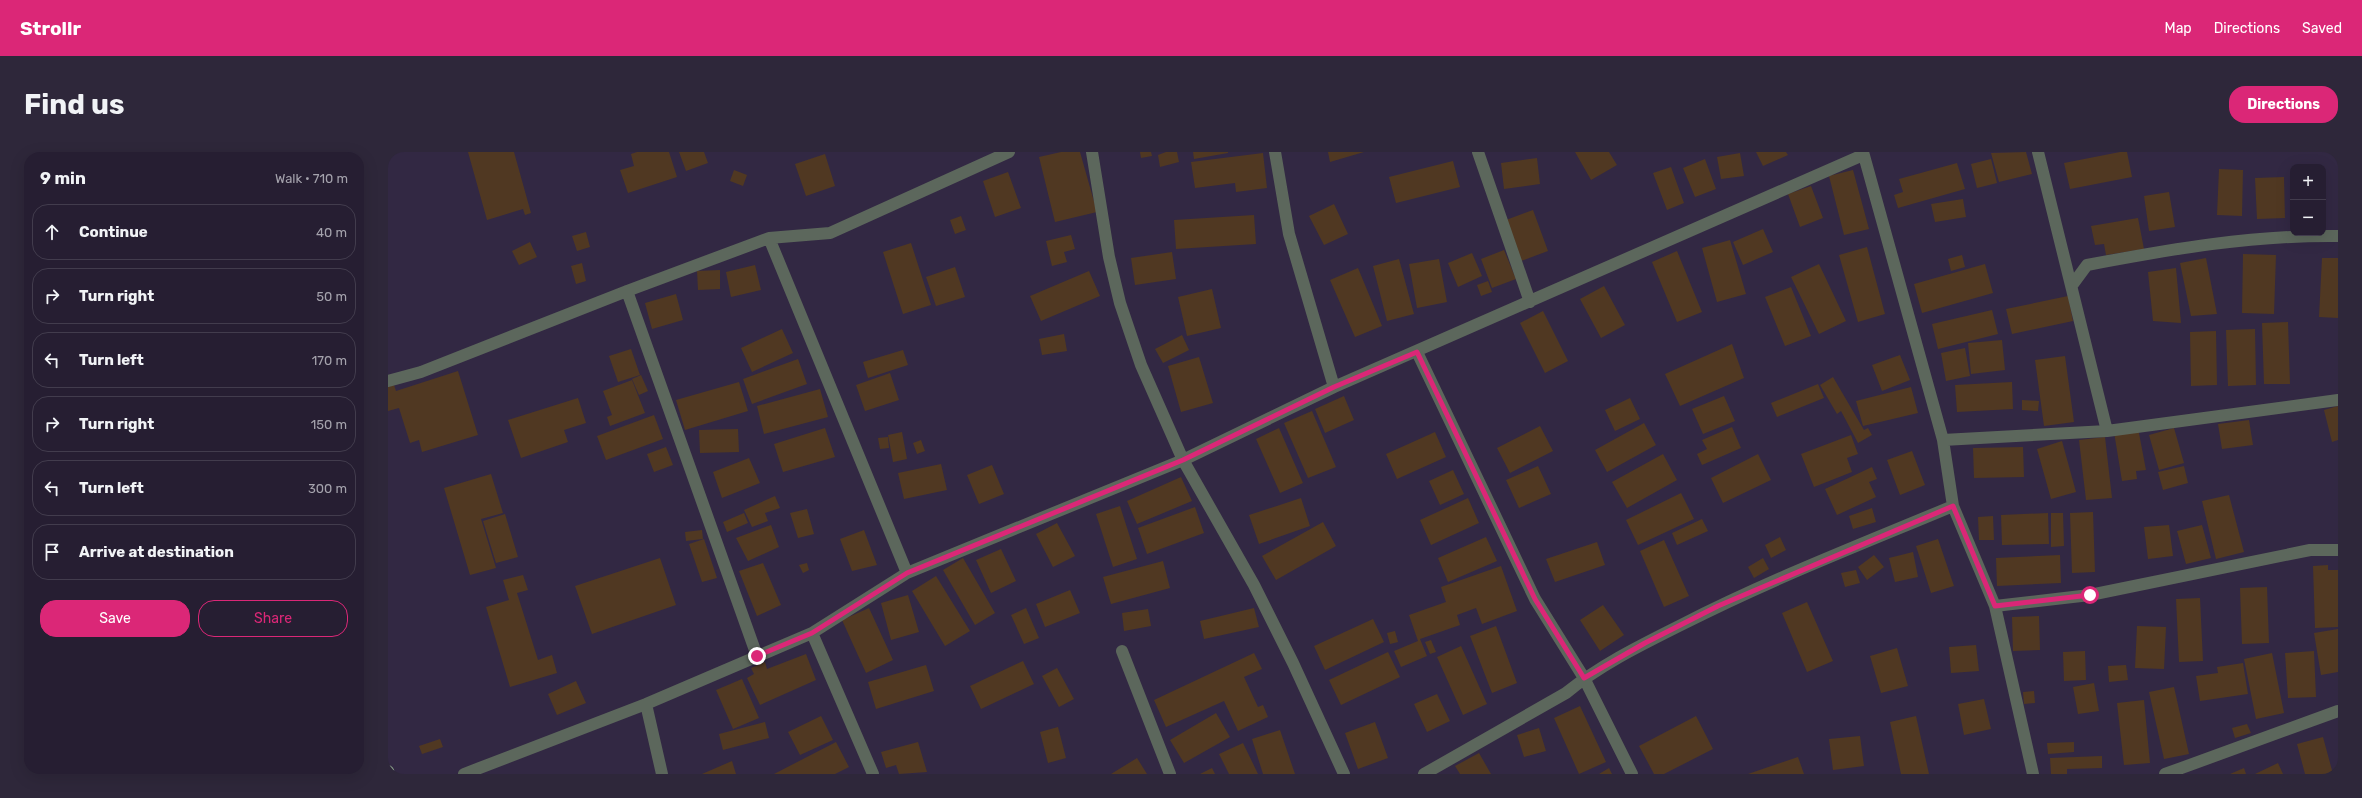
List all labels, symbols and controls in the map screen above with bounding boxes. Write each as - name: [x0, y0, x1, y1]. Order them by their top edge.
- text: Strollr: [20, 17, 81, 40]
- text: Map: [2165, 20, 2192, 37]
- text: Directions: [2214, 20, 2280, 37]
- text: Saved: [2302, 20, 2342, 37]
- button: Directions: [2229, 86, 2338, 123]
- text: Find us: [24, 88, 124, 121]
- map controls: [2290, 164, 2326, 236]
- button: +: [2290, 164, 2326, 200]
- text: 9 min: [40, 168, 86, 188]
- text: Walk · 710 m: [275, 171, 348, 186]
- button: −: [2290, 200, 2326, 236]
- icon: ahead: [41, 221, 63, 243]
- text: Continue: [79, 223, 148, 241]
- text: 40 m: [316, 225, 347, 240]
- icon: right: [41, 285, 63, 307]
- text: Turn right: [79, 287, 154, 305]
- text: 50 m: [316, 289, 347, 304]
- icon: left: [41, 349, 63, 371]
- text: Turn left: [79, 351, 144, 369]
- text: 170 m: [312, 353, 347, 368]
- icon: right: [41, 413, 63, 435]
- text: Turn right: [79, 415, 154, 433]
- text: 150 m: [311, 417, 347, 432]
- icon: left: [41, 477, 63, 499]
- text: Turn left: [79, 479, 144, 497]
- text: 300 m: [308, 481, 347, 496]
- icon: arrive: [41, 541, 63, 563]
- text: Arrive at destination: [79, 543, 234, 561]
- route start: [2081, 586, 2099, 604]
- button: Save: [40, 600, 190, 637]
- button: Share: [198, 600, 348, 637]
- route end: [748, 647, 766, 665]

